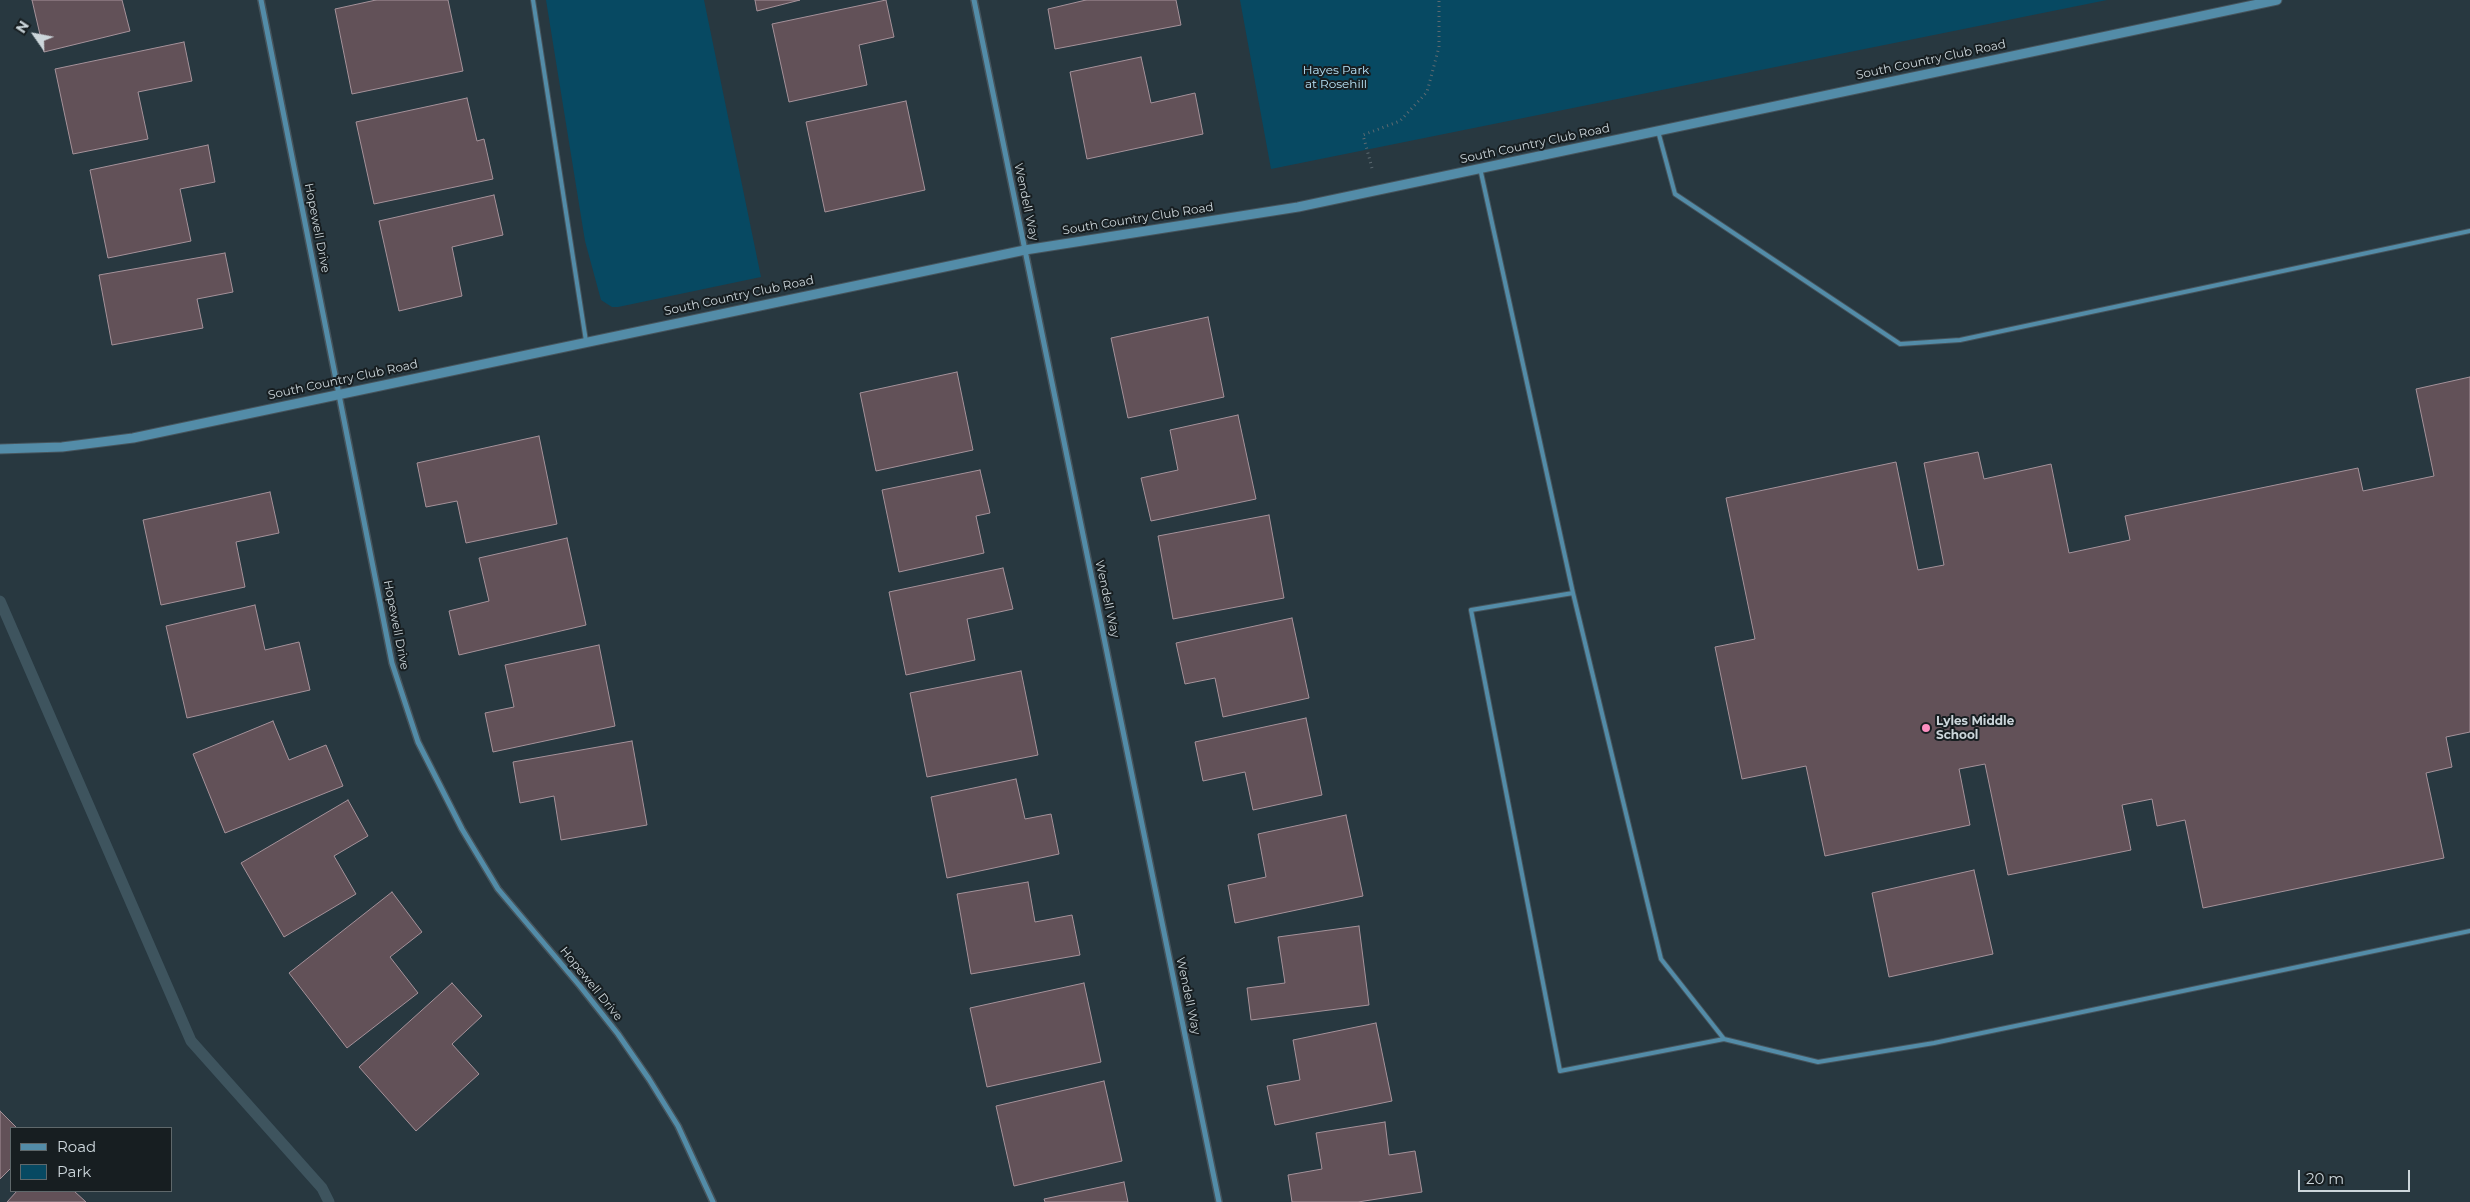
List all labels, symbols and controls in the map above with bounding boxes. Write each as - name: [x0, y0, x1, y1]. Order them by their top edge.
- north arrow: [10, 10, 60, 60]
- text: N: [12, 17, 33, 36]
- street label: South Country Club Road: [1855, 37, 2007, 83]
- park label: Hayes Park at Rosehill: [1303, 63, 1369, 91]
- street label: South Country Club Road: [1459, 121, 1611, 167]
- street label: Wendell Way: [1011, 162, 1041, 242]
- street label: Hopewell Drive: [301, 182, 333, 274]
- street label: South Country Club Road: [1061, 200, 1215, 238]
- street label: South Country Club Road: [663, 273, 815, 319]
- street label: South Country Club Road: [267, 357, 419, 403]
- street label: Wendell Way: [1092, 559, 1122, 639]
- street label: Hopewell Drive: [380, 579, 412, 671]
- place label: Lyles Middle School: [1936, 714, 2014, 742]
- marker: Lyles Middle School: [1920, 722, 1932, 734]
- street label: Hopewell Drive: [557, 944, 625, 1024]
- street label: Wendell Way: [1173, 956, 1203, 1036]
- legend: [10, 1127, 172, 1192]
- text: Road: [57, 1137, 96, 1156]
- scale bar: [2300, 1160, 2412, 1192]
- text: Park: [57, 1162, 91, 1181]
- text: 20 m: [2306, 1169, 2344, 1188]

